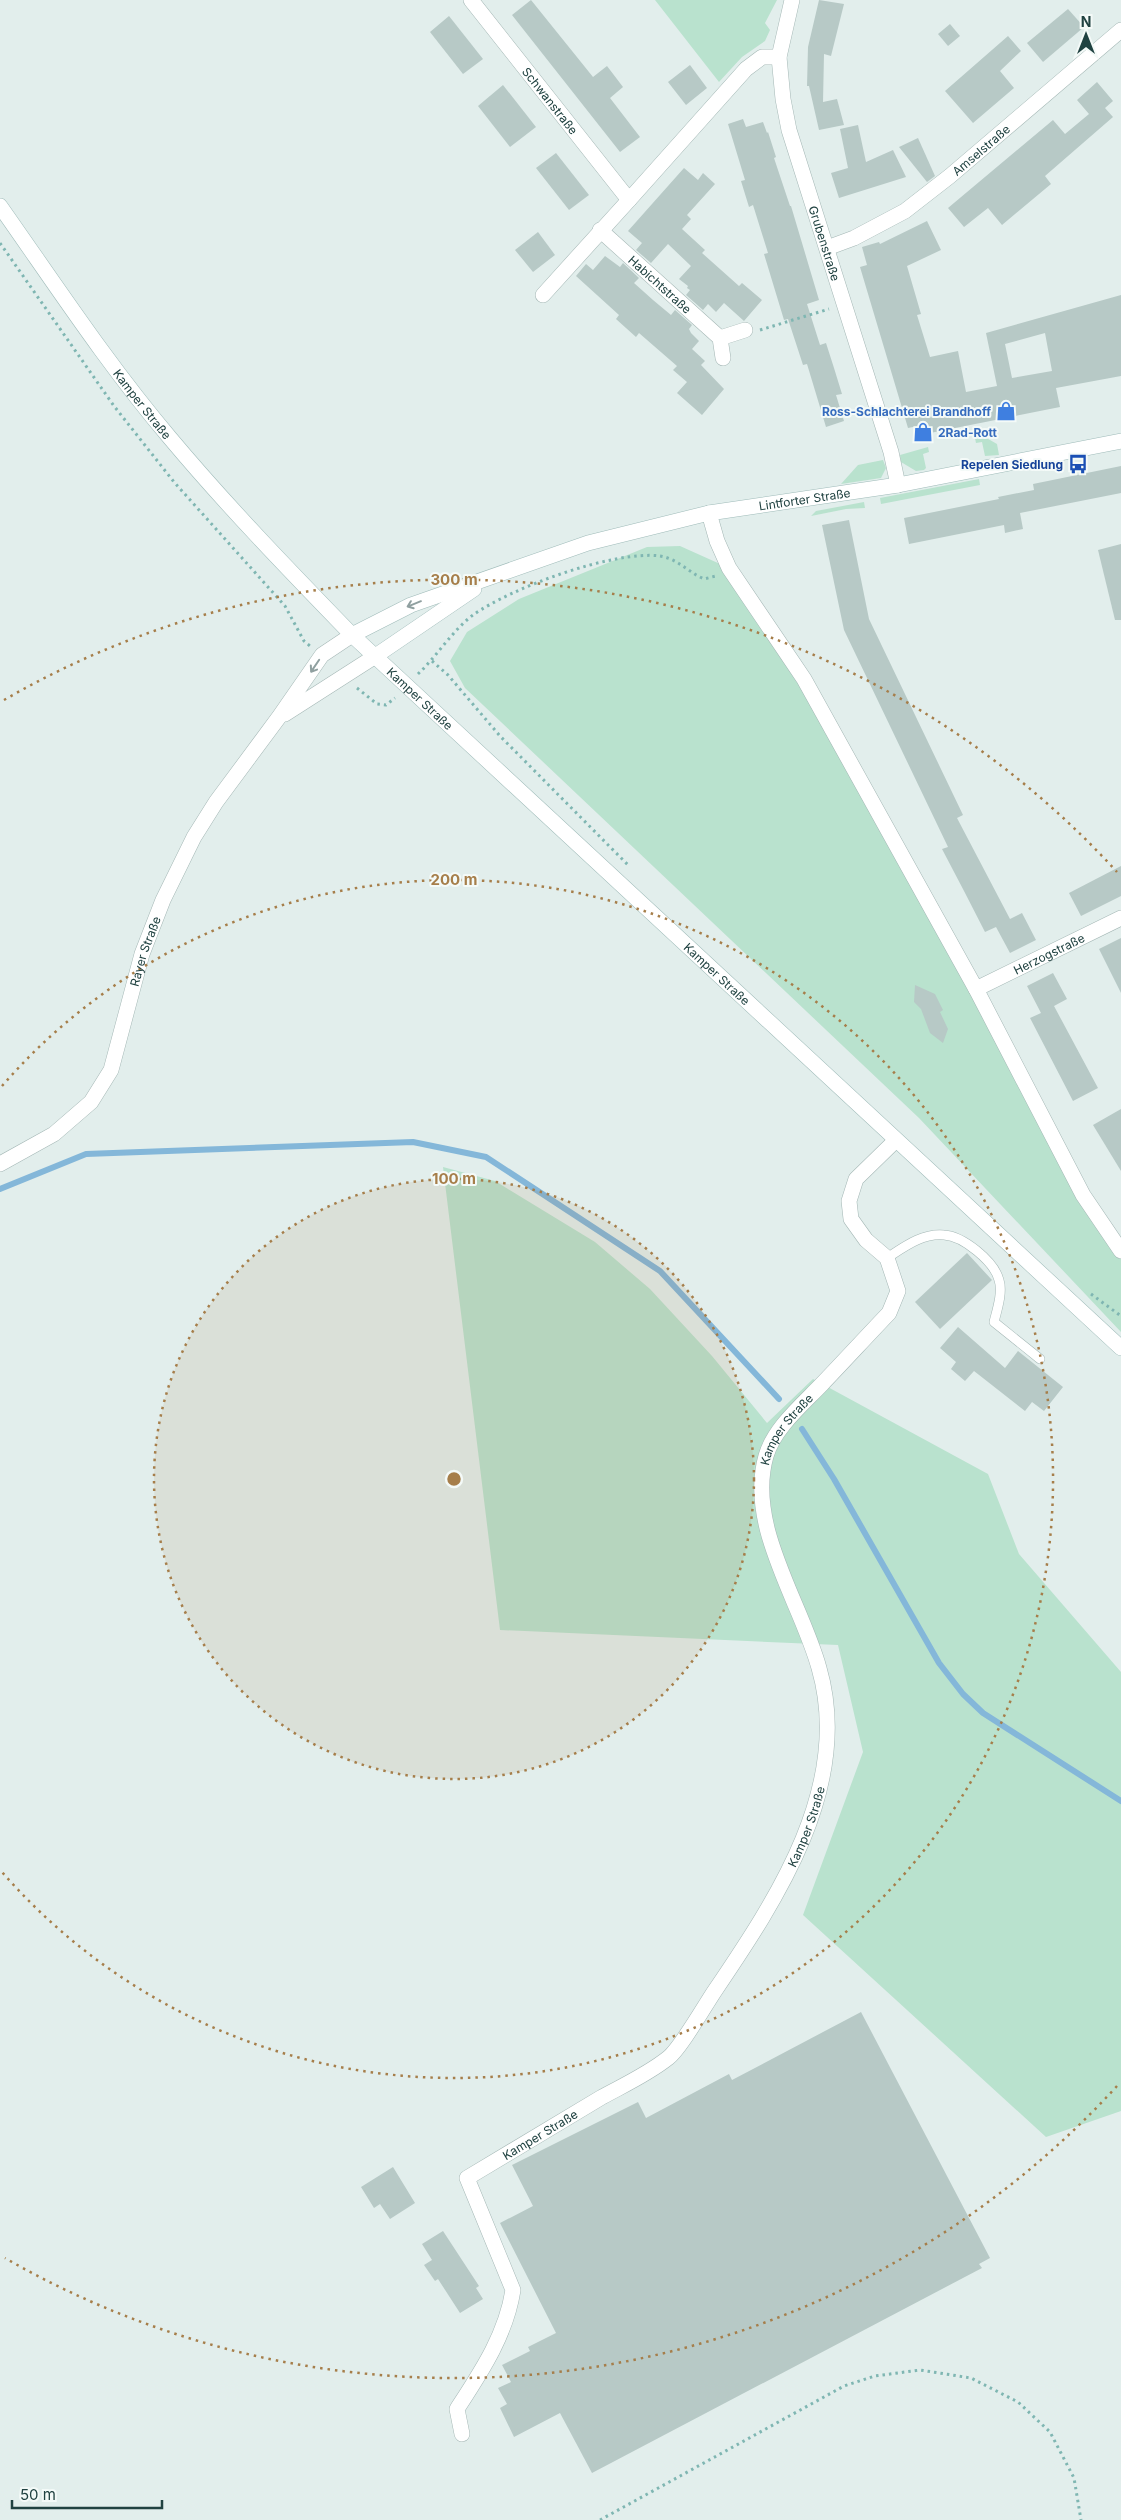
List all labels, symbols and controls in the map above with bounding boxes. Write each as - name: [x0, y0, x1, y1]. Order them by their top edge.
- north arrow: [1061, 10, 1111, 60]
- text: N: [1081, 13, 1091, 30]
- street label: Schwanstraße: [519, 64, 581, 137]
- street label: Amselstraße: [949, 121, 1013, 178]
- street label: Grubenstraße: [806, 204, 844, 283]
- street label: Habichtstraße: [626, 252, 695, 316]
- street label: Kamper Straße: [110, 366, 175, 442]
- shop icon: Ross-Schlachterei Brandhoff: [995, 400, 1017, 422]
- place label: Ross-Schlachterei Brandhoff: [822, 404, 991, 419]
- shop icon: 2Rad-Rott: [912, 421, 934, 443]
- place label: 2Rad-Rott: [938, 425, 998, 440]
- bus stop icon: Repelen Siedlung: [1067, 453, 1089, 475]
- place label: Repelen Siedlung: [961, 457, 1063, 472]
- street label: Lintforter Straße: [758, 485, 851, 513]
- text: 300 m: [430, 570, 478, 589]
- one-way arrow: [407, 600, 422, 610]
- one-way arrow: [310, 658, 320, 672]
- street label: Kamper Straße: [384, 664, 456, 733]
- text: 200 m: [431, 870, 477, 889]
- street label: Rayer Straße: [126, 914, 163, 988]
- street label: Herzogstraße: [1011, 930, 1087, 977]
- street label: Kamper Straße: [681, 939, 753, 1008]
- text: 100 m: [432, 1169, 476, 1188]
- street label: Kamper Straße: [756, 1390, 816, 1467]
- centre of rings: [445, 1470, 463, 1488]
- street label: Kamper Straße: [784, 1785, 827, 1869]
- street label: Kamper Straße: [499, 2106, 580, 2163]
- scale bar: [12, 2478, 162, 2510]
- text: 50 m: [20, 2485, 56, 2504]

